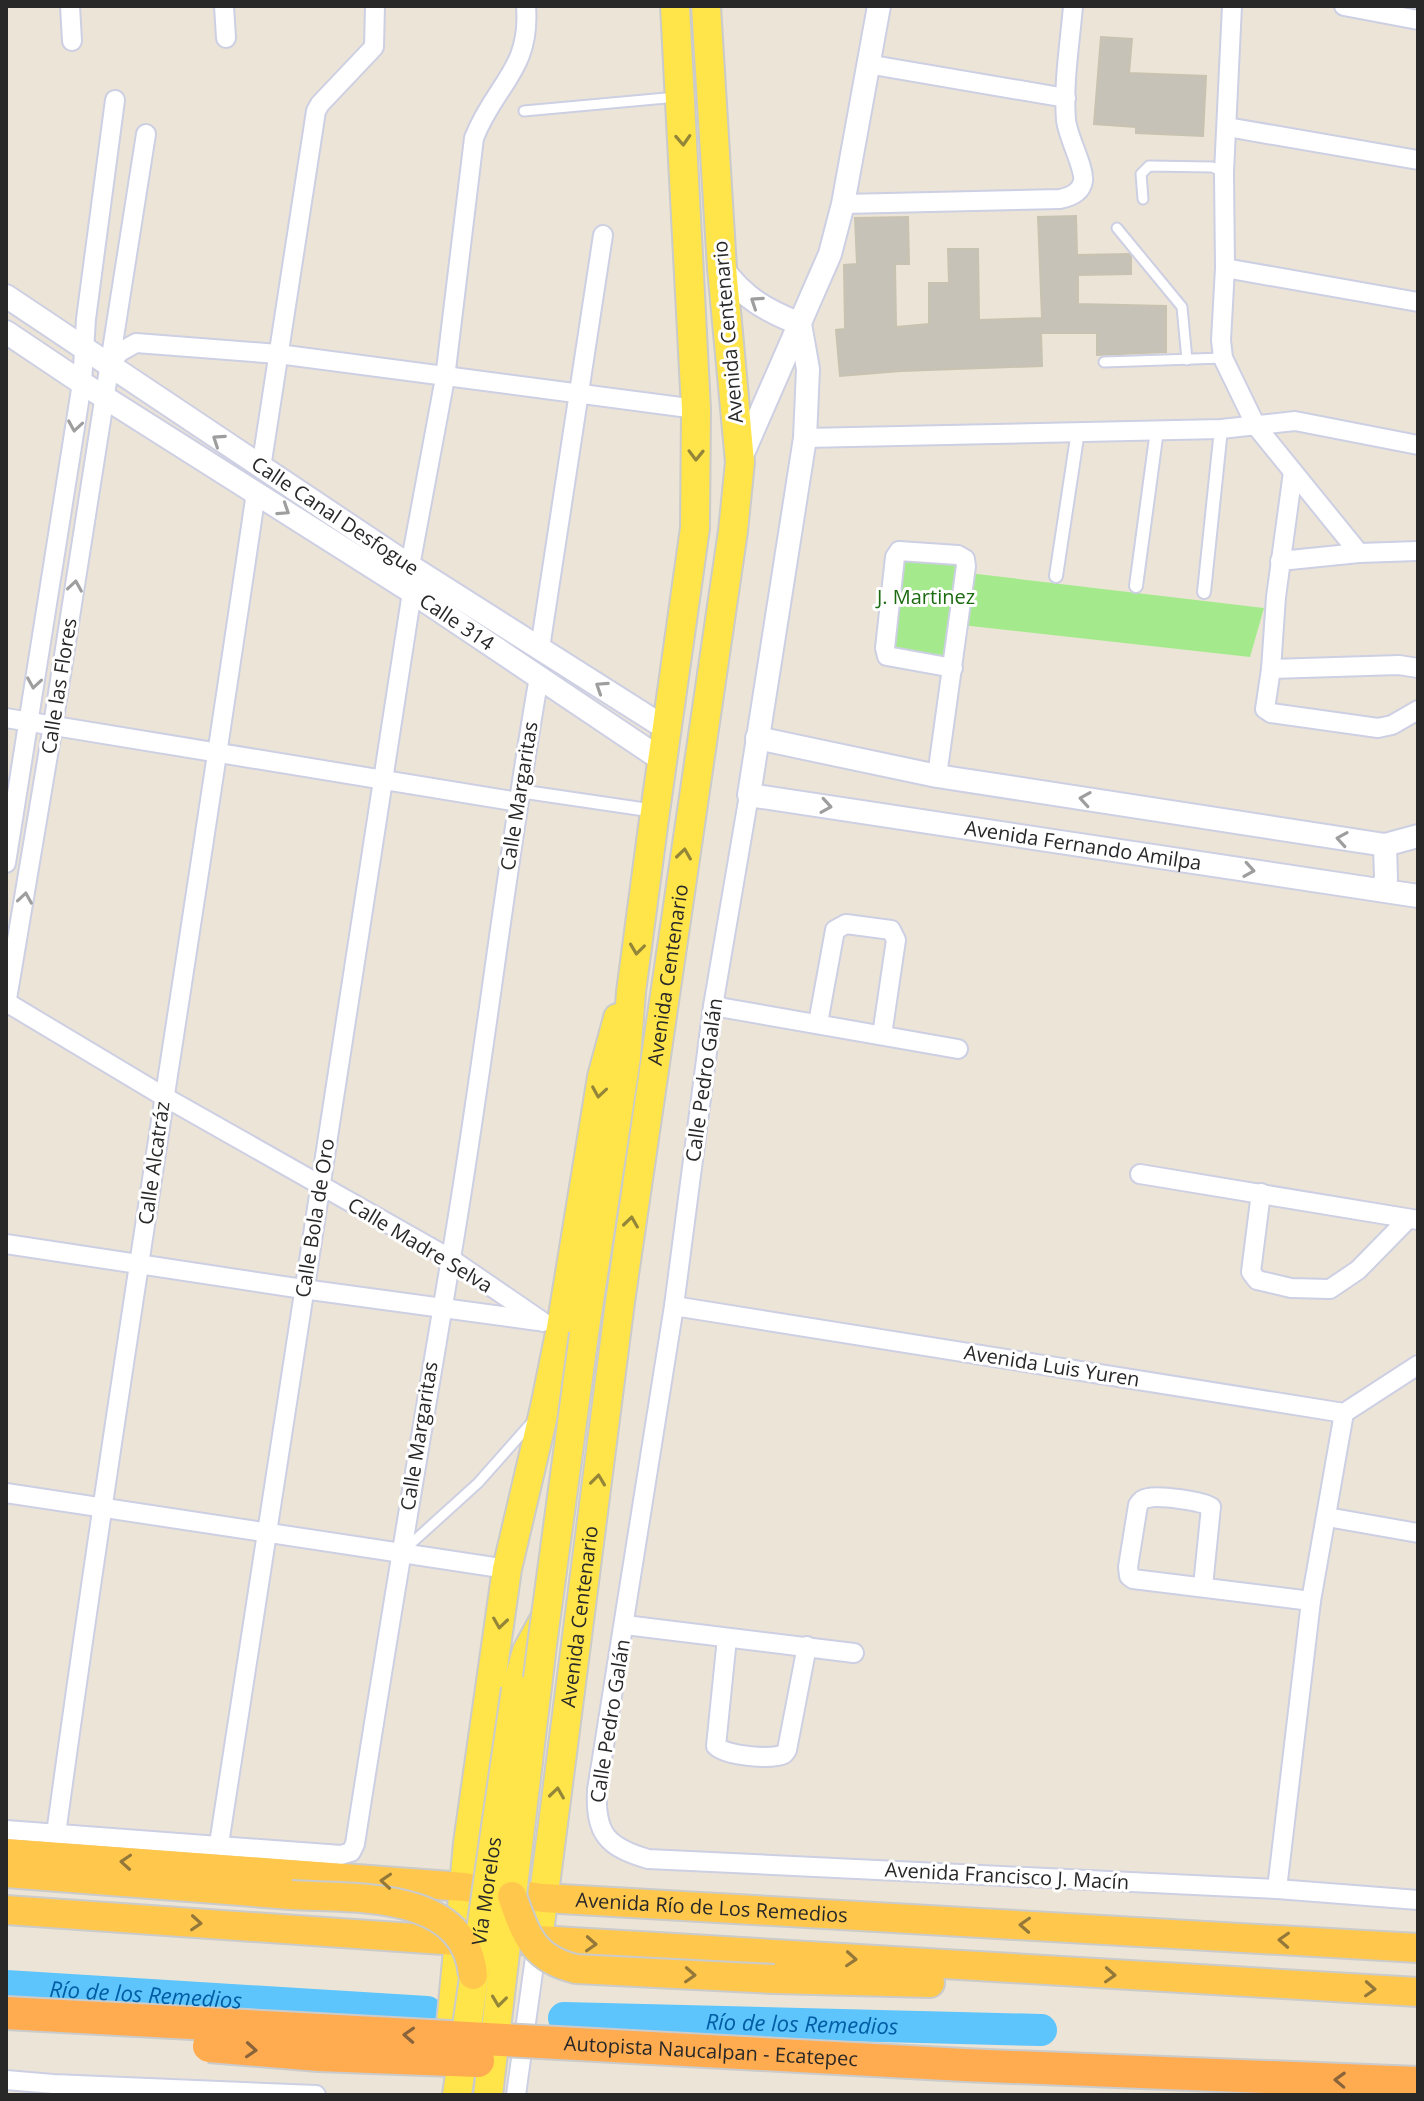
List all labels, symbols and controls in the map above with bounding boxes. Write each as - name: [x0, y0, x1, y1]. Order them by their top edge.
- one-way arrow: [674, 134, 691, 147]
- street label: Avenida Centenario: [706, 240, 749, 424]
- one-way arrow: [750, 297, 765, 312]
- one-way arrow: [67, 420, 84, 433]
- one-way arrow: [212, 435, 227, 450]
- one-way arrow: [687, 449, 705, 462]
- street label: Calle Canal Desfogue: [246, 450, 424, 581]
- one-way arrow: [275, 501, 290, 516]
- one-way arrow: [66, 579, 83, 593]
- park label: J. Martinez: [875, 583, 975, 610]
- street label: Calle 314: [414, 587, 500, 657]
- street label: Calle las Flores: [34, 616, 83, 756]
- one-way arrow: [26, 676, 43, 690]
- one-way arrow: [596, 682, 610, 697]
- street label: Calle Margaritas: [493, 719, 544, 872]
- one-way arrow: [1078, 791, 1092, 808]
- one-way arrow: [819, 797, 833, 814]
- street label: Avenida Fernando Amilpa: [963, 814, 1204, 876]
- one-way arrow: [1335, 831, 1349, 848]
- one-way arrow: [675, 847, 692, 860]
- one-way arrow: [1242, 861, 1256, 878]
- street label: Avenida Centenario: [641, 882, 694, 1067]
- one-way arrow: [15, 892, 32, 905]
- one-way arrow: [629, 942, 646, 955]
- street label: Calle Pedro Galán: [679, 996, 728, 1164]
- one-way arrow: [592, 1086, 609, 1099]
- street label: Calle Alcatráz: [131, 1099, 176, 1226]
- street label: Calle Bola de Oro: [289, 1136, 340, 1300]
- street label: Calle Madre Selva: [343, 1191, 498, 1299]
- one-way arrow: [622, 1215, 639, 1229]
- street label: Avenida Luis Yuren: [962, 1338, 1142, 1393]
- street label: Calle Margaritas: [393, 1359, 444, 1512]
- one-way arrow: [589, 1473, 606, 1487]
- street label: Avenida Centenario: [554, 1524, 604, 1709]
- one-way arrow: [492, 1616, 509, 1630]
- street label: Calle Pedro Galán: [583, 1637, 636, 1805]
- one-way arrow: [549, 1786, 566, 1799]
- street label: Vía Morelos: [465, 1835, 507, 1947]
- one-way arrow: [119, 1854, 132, 1871]
- street label: Avenida Francisco J. Macín: [884, 1856, 1130, 1895]
- one-way arrow: [379, 1873, 392, 1890]
- street label: Avenida Río de Los Remedios: [575, 1886, 849, 1928]
- one-way arrow: [190, 1914, 203, 1931]
- one-way arrow: [1018, 1917, 1031, 1934]
- one-way arrow: [1277, 1932, 1290, 1949]
- one-way arrow: [585, 1935, 598, 1952]
- one-way arrow: [845, 1951, 858, 1968]
- one-way arrow: [684, 1966, 697, 1983]
- one-way arrow: [1104, 1966, 1117, 1983]
- water label: Río de los Remedios: [49, 1973, 243, 2015]
- one-way arrow: [1364, 1981, 1377, 1998]
- one-way arrow: [491, 1995, 508, 2008]
- water label: Río de los Remedios: [705, 2006, 899, 2040]
- one-way arrow: [402, 2027, 415, 2044]
- street label: Autopista Naucalpan - Ecatepec: [563, 2029, 859, 2072]
- one-way arrow: [245, 2041, 258, 2058]
- one-way arrow: [1333, 2072, 1346, 2089]

